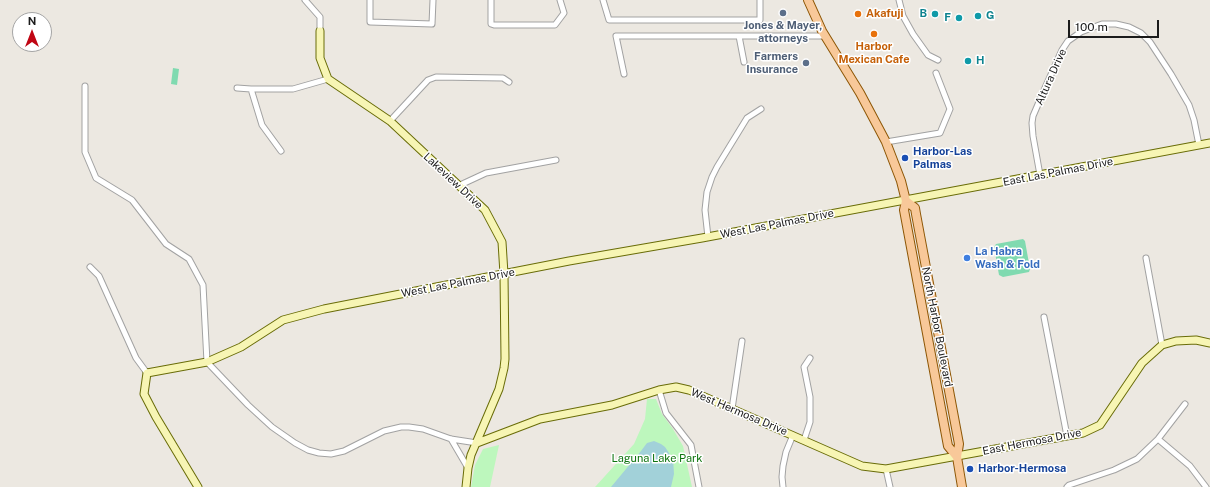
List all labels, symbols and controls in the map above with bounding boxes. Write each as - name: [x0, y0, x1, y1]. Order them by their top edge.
- place label: Akafuji: [866, 7, 903, 21]
- place label: B: [919, 7, 927, 21]
- marker: Jones & Mayer, attorneys: [778, 8, 788, 18]
- marker: Akafuji: [853, 9, 863, 19]
- marker: B: [930, 9, 940, 19]
- place label: G: [986, 9, 994, 23]
- place label: F: [944, 11, 951, 25]
- marker: G: [973, 11, 983, 21]
- north arrow: [12, 12, 52, 52]
- scale bar: [1070, 12, 1161, 38]
- marker: F: [954, 13, 964, 23]
- text: N: [28, 15, 36, 27]
- place label: Jones & Mayer, attorneys: [744, 19, 822, 45]
- text: 100 m: [1075, 20, 1108, 34]
- marker: Harbor Mexican Cafe: [869, 29, 879, 39]
- place label: Harbor Mexican Cafe: [838, 40, 910, 66]
- street label: Altura Drive: [1033, 47, 1069, 107]
- place label: Farmers Insurance: [746, 50, 798, 76]
- place label: H: [976, 54, 984, 68]
- marker: H: [963, 56, 973, 66]
- marker: Farmers Insurance: [801, 58, 811, 68]
- place label: Harbor-Las Palmas: [913, 145, 972, 171]
- street label: Lakeview Drive: [421, 150, 485, 212]
- marker: Harbor-Las Palmas: [900, 153, 910, 163]
- street label: East Las Palmas Drive: [1002, 155, 1114, 189]
- street label: West Las Palmas Drive: [719, 207, 835, 241]
- place label: La Habra Wash & Fold: [975, 245, 1040, 271]
- marker: La Habra Wash & Fold: [962, 253, 972, 263]
- street label: West Las Palmas Drive: [400, 266, 516, 300]
- street label: North Harbor Boulevard: [919, 266, 955, 388]
- street label: West Hermosa Drive: [689, 386, 789, 438]
- street label: East Hermosa Drive: [981, 426, 1083, 458]
- park label: Laguna Lake Park: [611, 452, 703, 466]
- place label: Harbor-Hermosa: [978, 462, 1066, 476]
- marker: Harbor-Hermosa: [965, 464, 975, 474]

